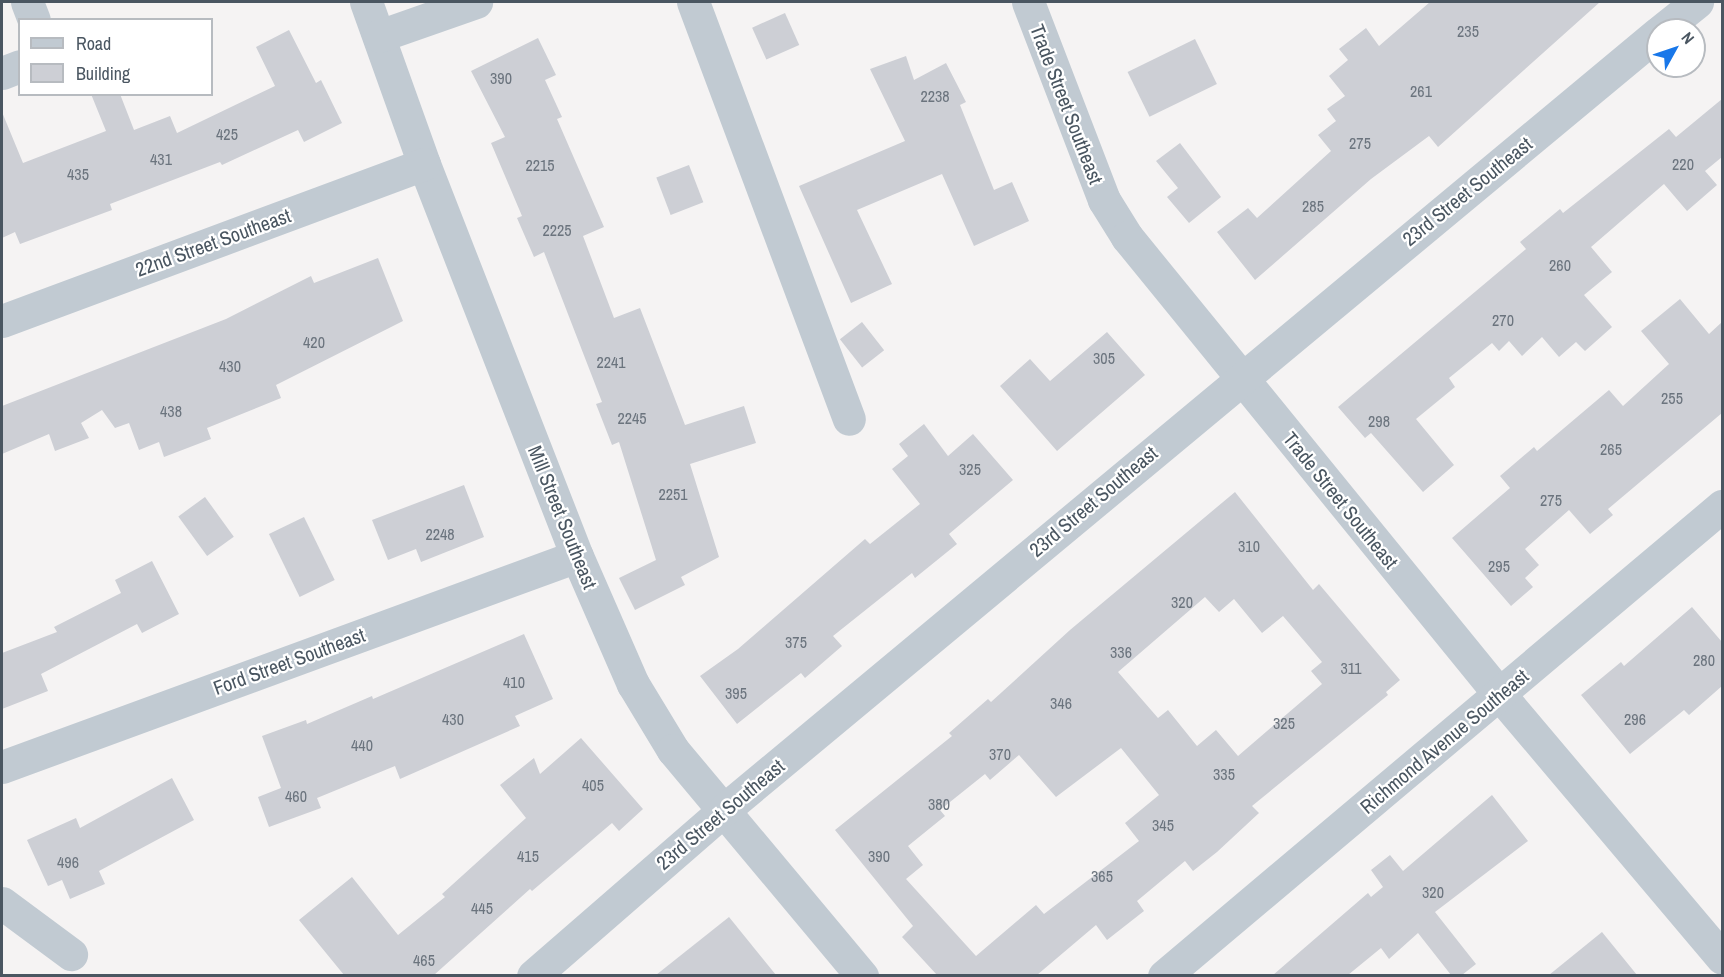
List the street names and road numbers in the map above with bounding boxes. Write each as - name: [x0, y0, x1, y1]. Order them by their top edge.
- street label: Trade Street Southeast: [1026, 21, 1108, 187]
- street label: 23rd Street Southeast: [1397, 131, 1537, 251]
- street label: 22nd Street Southeast: [132, 203, 294, 281]
- street label: Trade Street Southeast: [1279, 427, 1403, 573]
- street label: 23rd Street Southeast: [1024, 441, 1162, 561]
- street label: Mill Street Southeast: [523, 442, 603, 592]
- street label: Ford Street Southeast: [210, 622, 368, 700]
- street label: Richmond Avenue Southeast: [1355, 663, 1533, 819]
- street label: 23rd Street Southeast: [651, 754, 789, 874]

